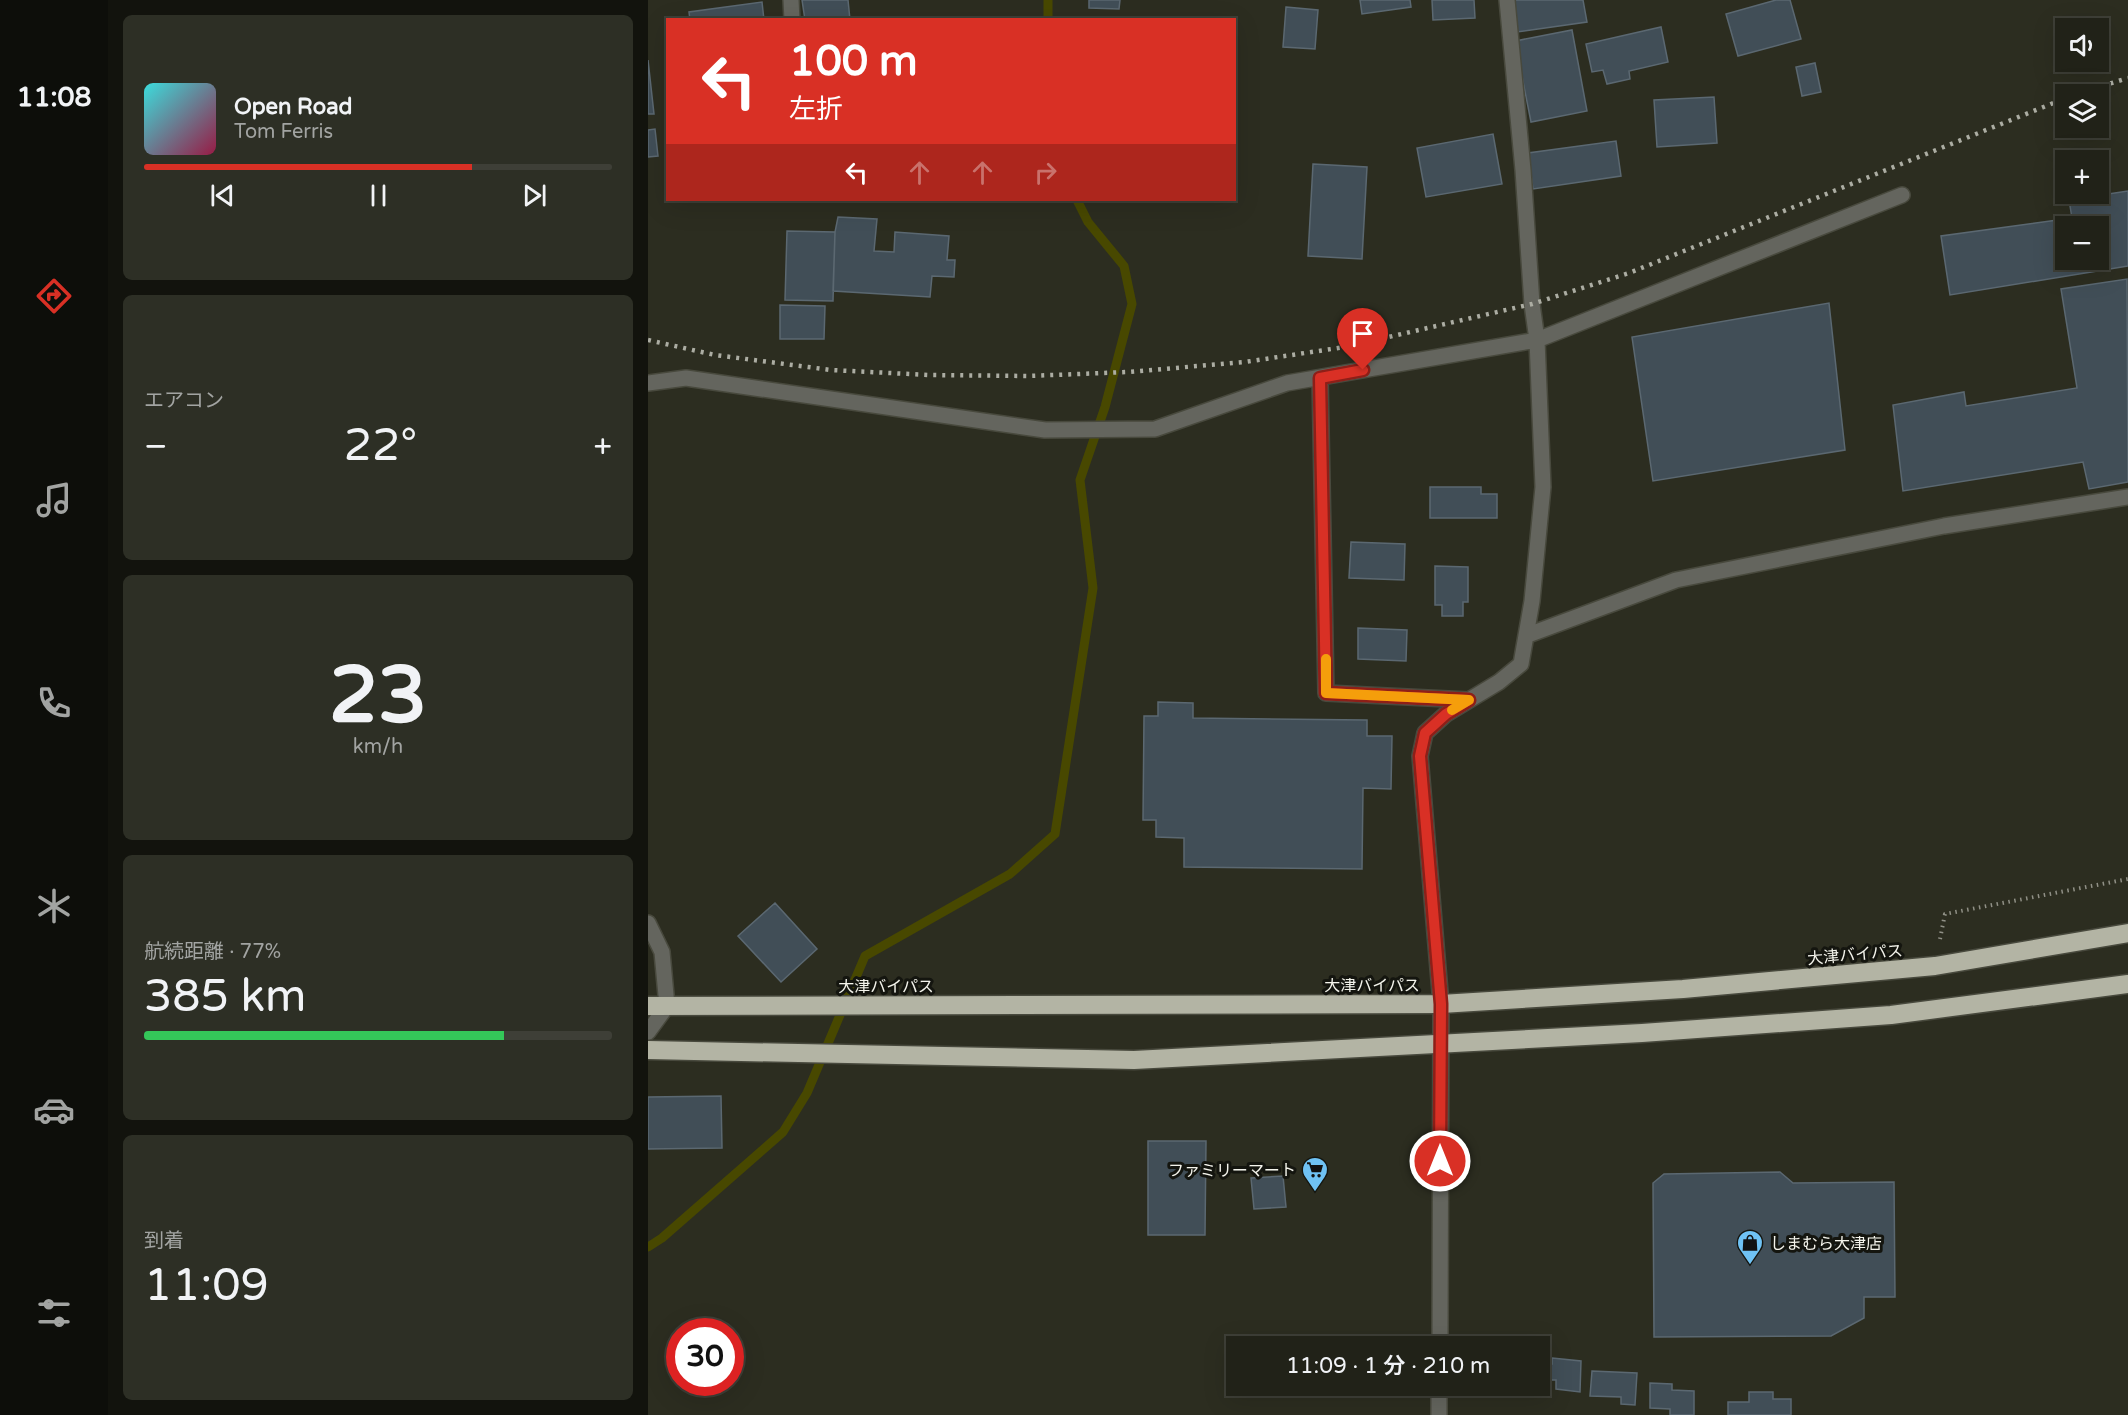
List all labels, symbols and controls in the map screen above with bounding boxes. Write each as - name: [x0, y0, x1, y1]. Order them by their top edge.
- map controls: [2055, 18, 2109, 270]
- button: sound: [2055, 18, 2109, 72]
- text: 100 m: [789, 36, 918, 87]
- icon: left: [690, 42, 768, 120]
- text: 11:08: [17, 81, 91, 114]
- button: layers: [2055, 84, 2109, 138]
- text: 左折: [789, 93, 843, 126]
- text: Open Road: [234, 94, 352, 120]
- text: Tom Ferris: [234, 120, 333, 144]
- button: +: [2055, 150, 2109, 204]
- icon: left: [840, 156, 873, 189]
- icon: ahead: [903, 156, 936, 189]
- icon: ahead: [966, 156, 999, 189]
- icon: right: [1029, 156, 1062, 189]
- icon: previous: [206, 179, 239, 212]
- icon: pause: [362, 179, 395, 212]
- icon: next: [518, 179, 551, 212]
- button: −: [2055, 216, 2109, 270]
- icon: directions: [33, 275, 75, 317]
- pin: [1337, 308, 1388, 370]
- icon: arrive: [1346, 317, 1379, 350]
- text: エアコン: [144, 389, 224, 413]
- text: 22°: [344, 419, 417, 473]
- text: −: [144, 427, 168, 466]
- text: +: [593, 427, 612, 466]
- icon: music: [33, 479, 75, 521]
- text: 23: [329, 649, 427, 743]
- icon: phone: [33, 682, 75, 724]
- text: km/h: [353, 735, 403, 759]
- icon: climate: [33, 885, 75, 927]
- text: 航続距離 · 77%: [144, 940, 281, 964]
- street label: 大津バイパス: [1807, 941, 1904, 969]
- text: 385 km: [144, 970, 306, 1024]
- street label: 大津バイパス: [1324, 976, 1420, 996]
- street label: 大津バイパス: [838, 977, 934, 997]
- icon: car: [33, 1089, 75, 1131]
- position arrow: [1408, 1129, 1472, 1193]
- supermarket icon: ファミリーマート: [1300, 1155, 1330, 1193]
- place label: ファミリーマート: [1168, 1161, 1296, 1181]
- shop icon: しまむら大津店: [1735, 1228, 1765, 1266]
- text: 到着: [144, 1229, 184, 1253]
- place label: しまむら大津店: [1770, 1234, 1882, 1254]
- text: 11:09: [144, 1259, 269, 1313]
- icon: filters: [33, 1292, 75, 1334]
- speed limit sign: 30: [666, 1318, 744, 1396]
- text: 11:09 · 1 分 · 210 m: [1286, 1353, 1490, 1379]

